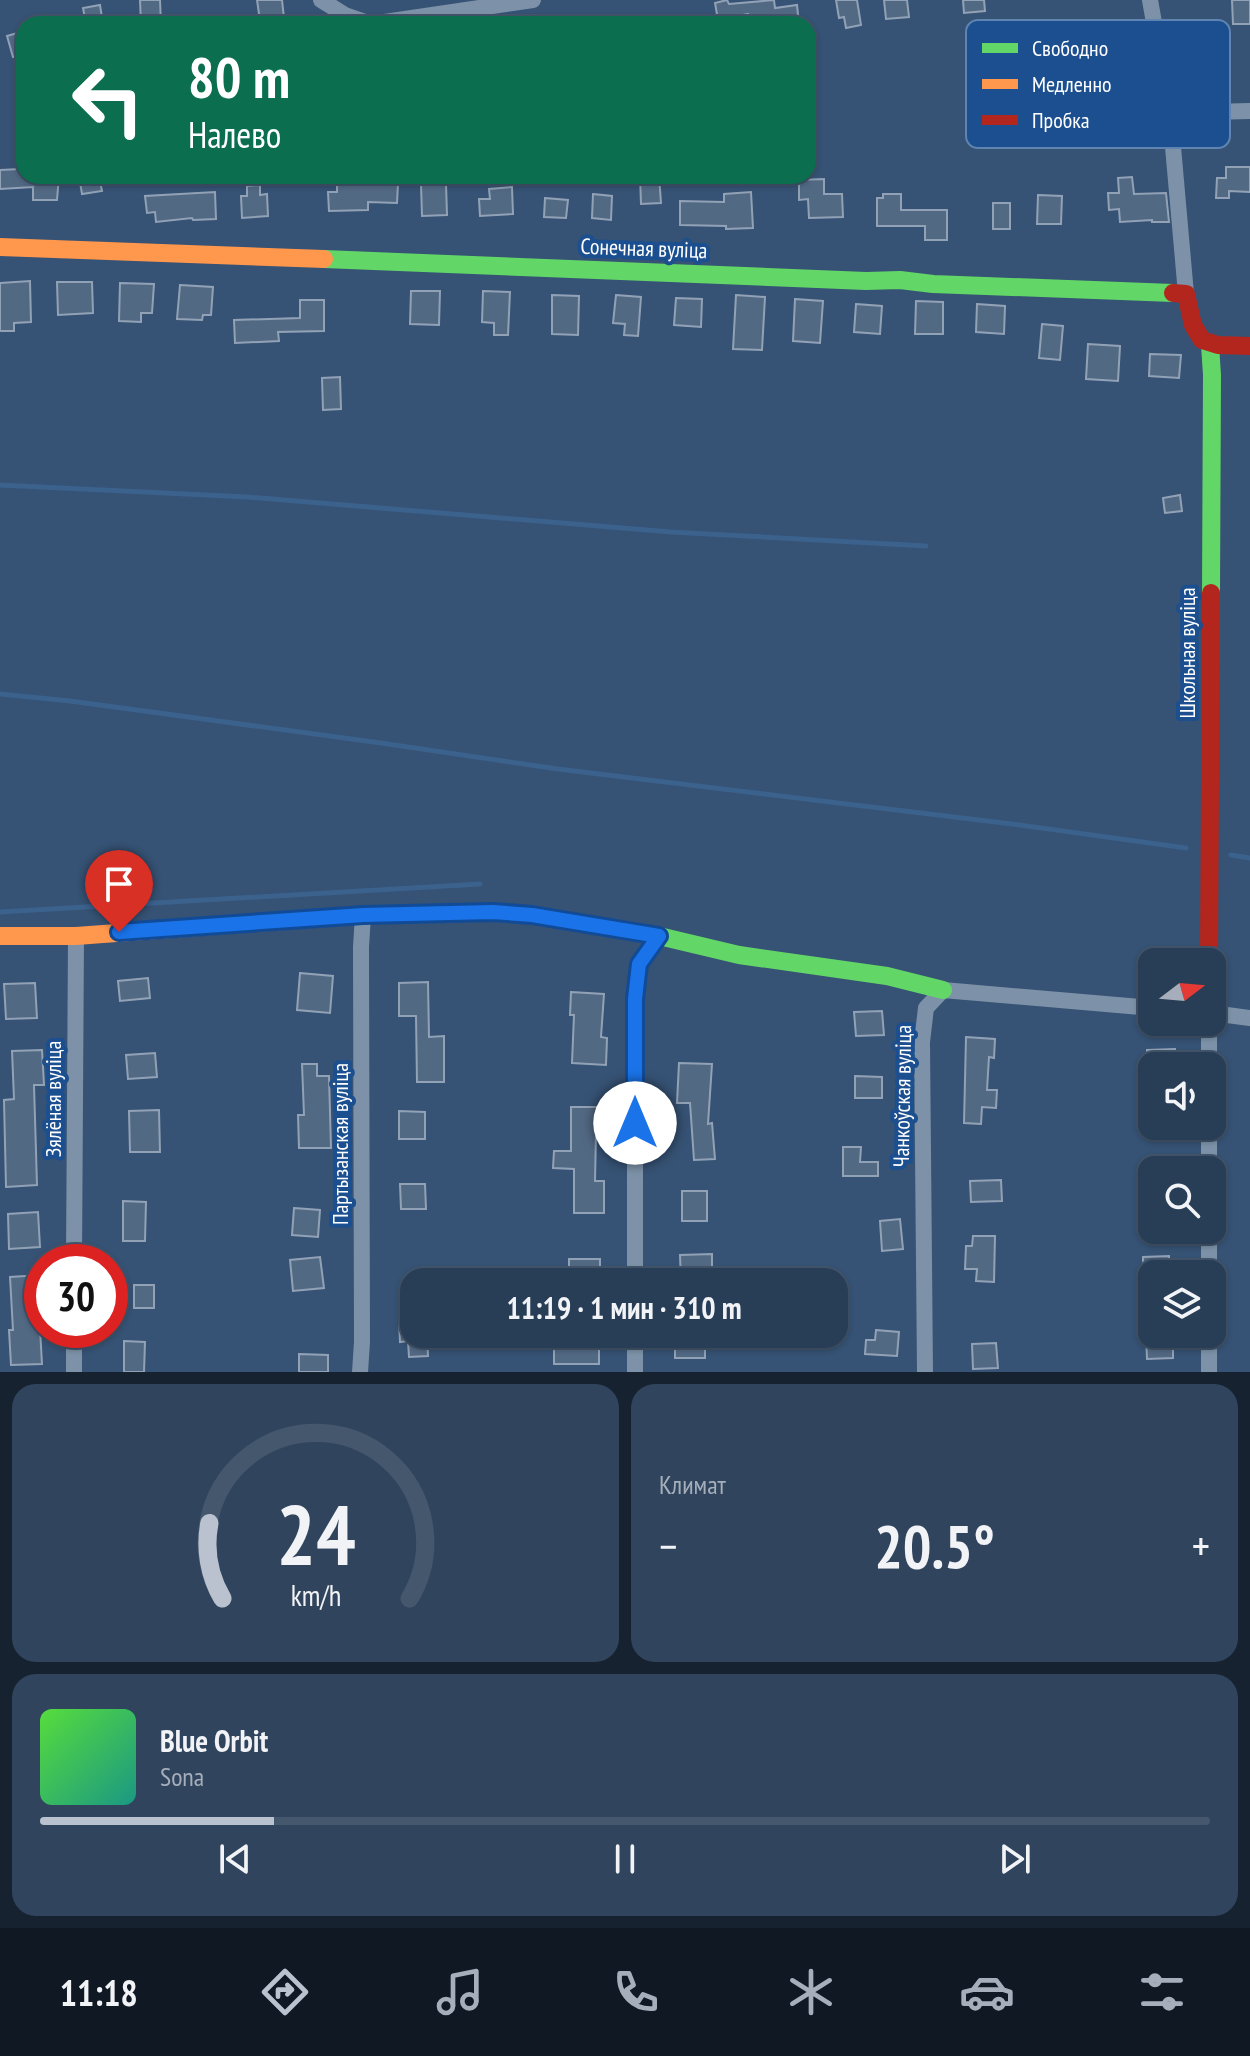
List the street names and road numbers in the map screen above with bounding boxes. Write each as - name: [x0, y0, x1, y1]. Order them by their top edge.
- street label: Сонечная вуліца: [580, 232, 708, 264]
- street label: Школьная вуліца: [1173, 587, 1201, 719]
- street label: Чанкоўская вуліца: [887, 1025, 917, 1167]
- street label: Зялёная вуліца: [39, 1041, 67, 1157]
- street label: Партызанская вуліца: [326, 1063, 354, 1225]

